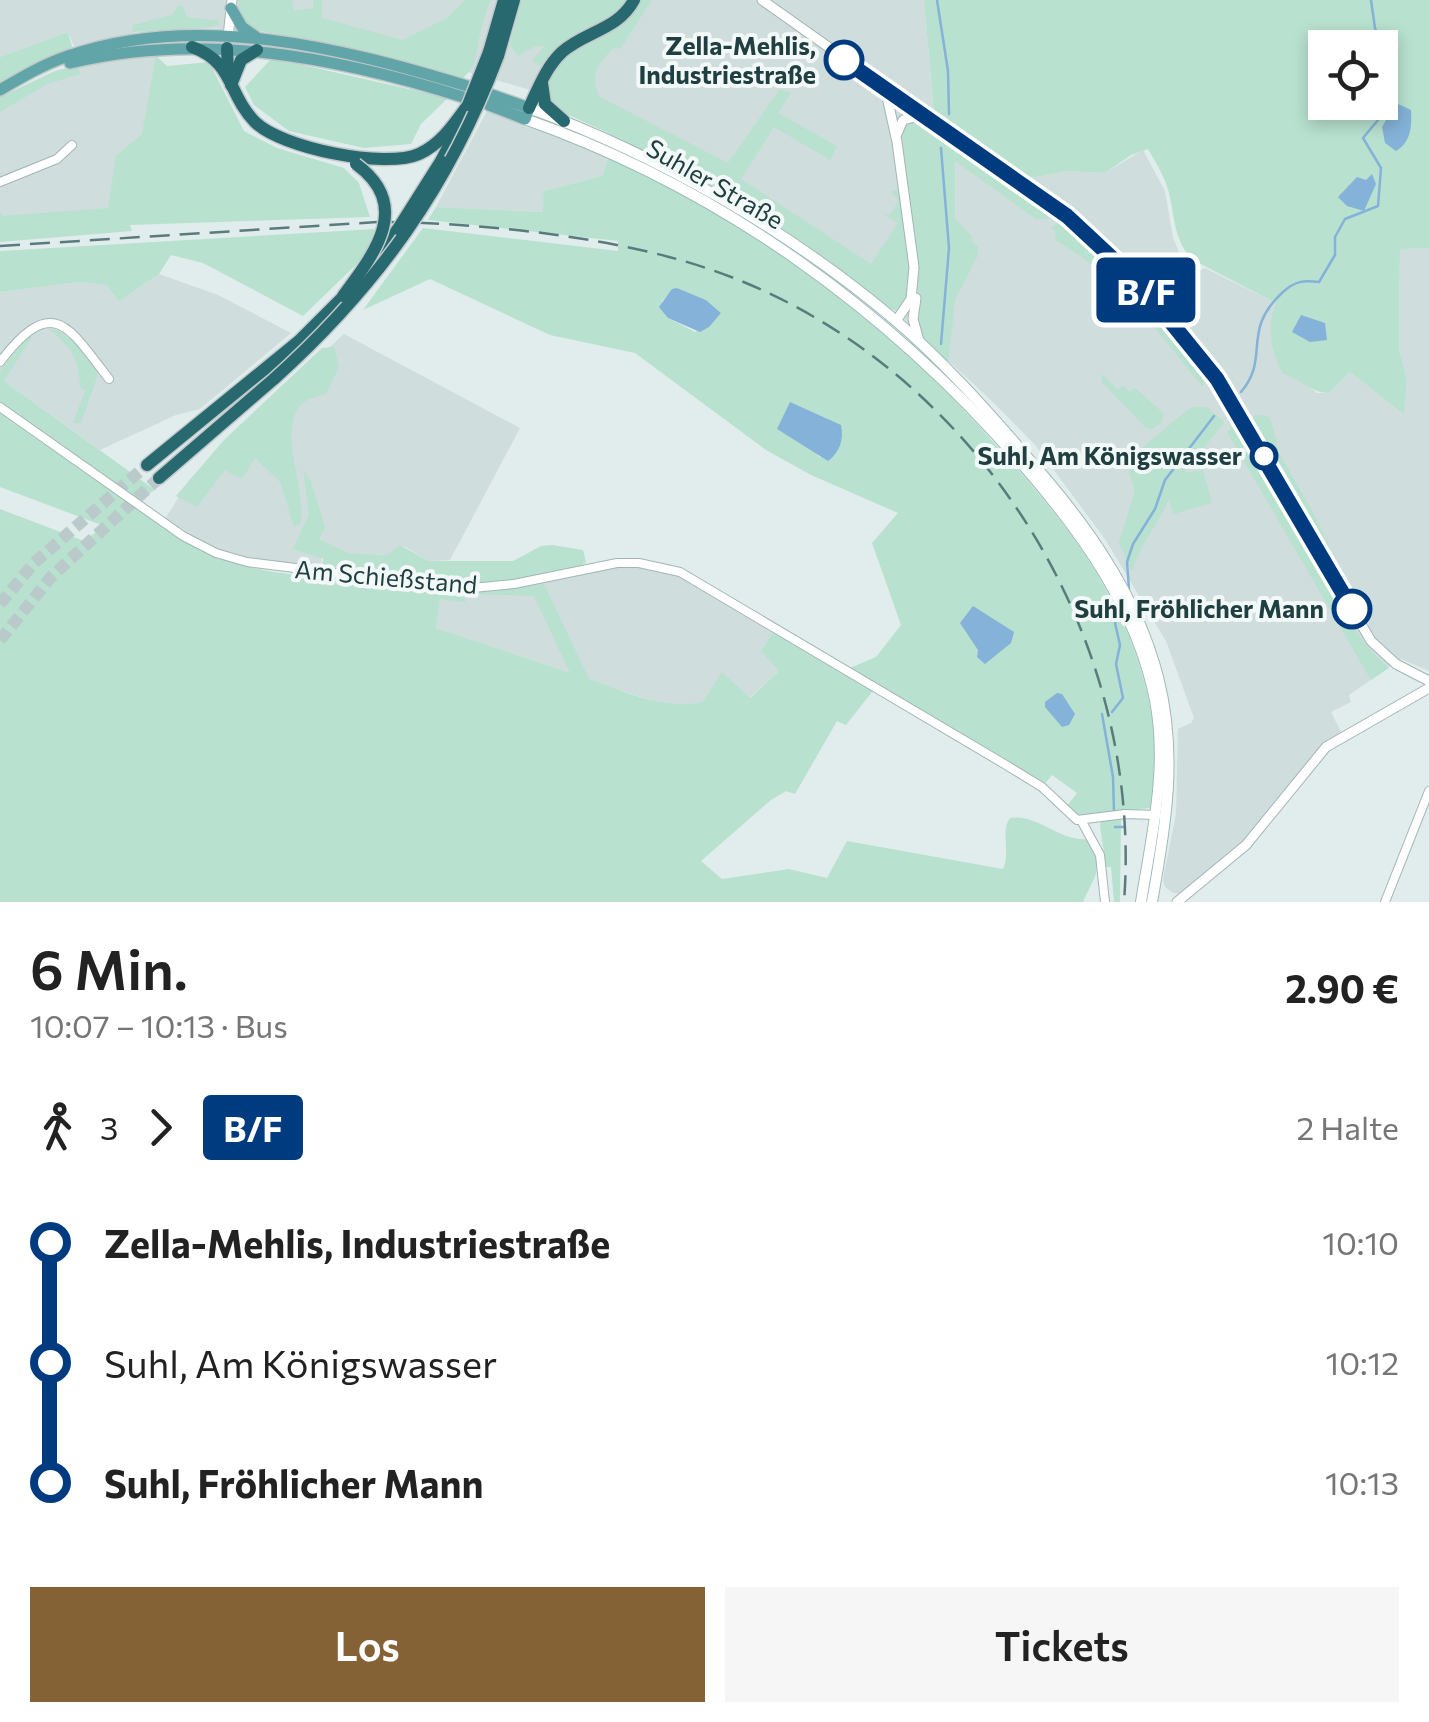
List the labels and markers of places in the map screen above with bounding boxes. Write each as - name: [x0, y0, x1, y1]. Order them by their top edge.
- place label: Zella-Mehlis, Industriestraße: [639, 30, 816, 89]
- marker: Zella-Mehlis, Industriestraße: [825, 41, 863, 79]
- place label: Suhl, Am Königswasser: [978, 440, 1242, 470]
- marker: Suhl, Am Königswasser: [1251, 443, 1277, 469]
- marker: Suhl, Fröhlicher Mann: [1333, 590, 1371, 628]
- place label: Suhl, Fröhlicher Mann: [1074, 593, 1324, 623]

